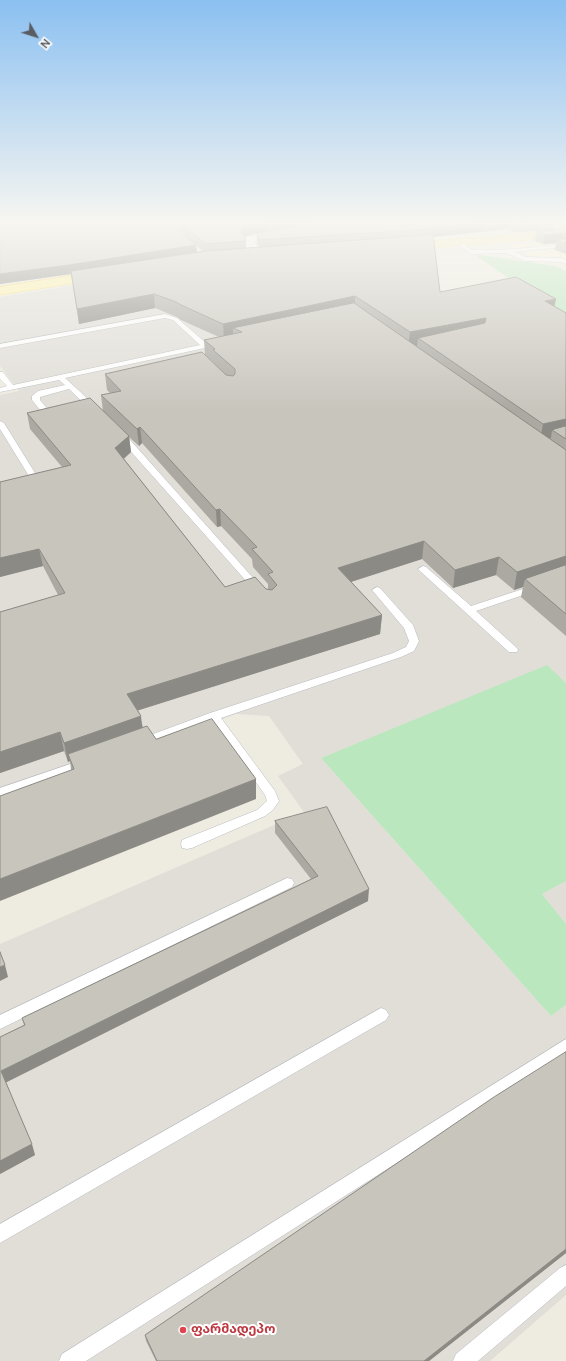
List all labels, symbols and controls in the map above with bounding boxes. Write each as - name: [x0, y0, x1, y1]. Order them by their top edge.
- north arrow: [16, 16, 56, 56]
- text: N: [37, 36, 53, 51]
- place label: ფარმადეპო: [191, 1322, 275, 1338]
- marker: ფარმადეპო: [178, 1325, 188, 1335]

